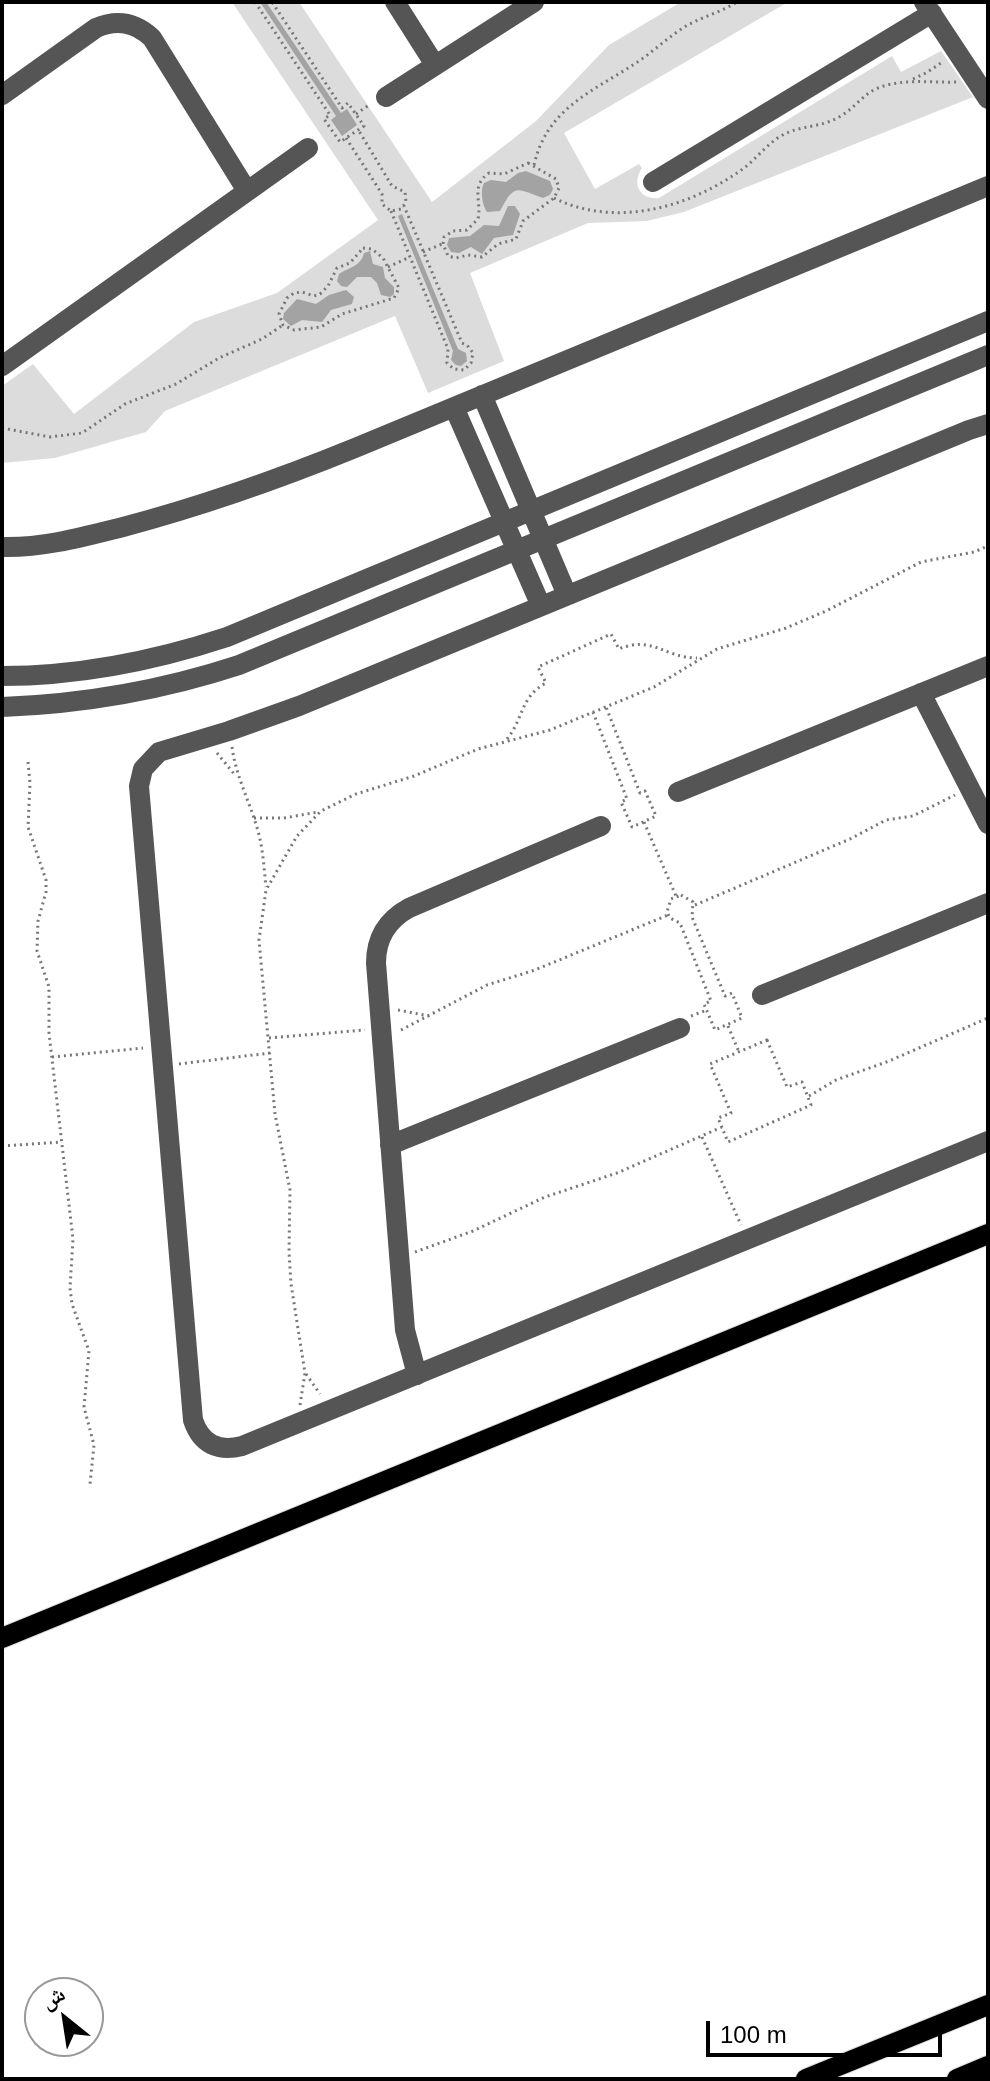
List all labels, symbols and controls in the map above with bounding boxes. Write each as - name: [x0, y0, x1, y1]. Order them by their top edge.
- north arrow: [24, 1977, 104, 2057]
- text: ش: [36, 1981, 69, 2014]
- scale bar: [710, 2005, 946, 2055]
- text: 100 m: [720, 2021, 787, 2048]

